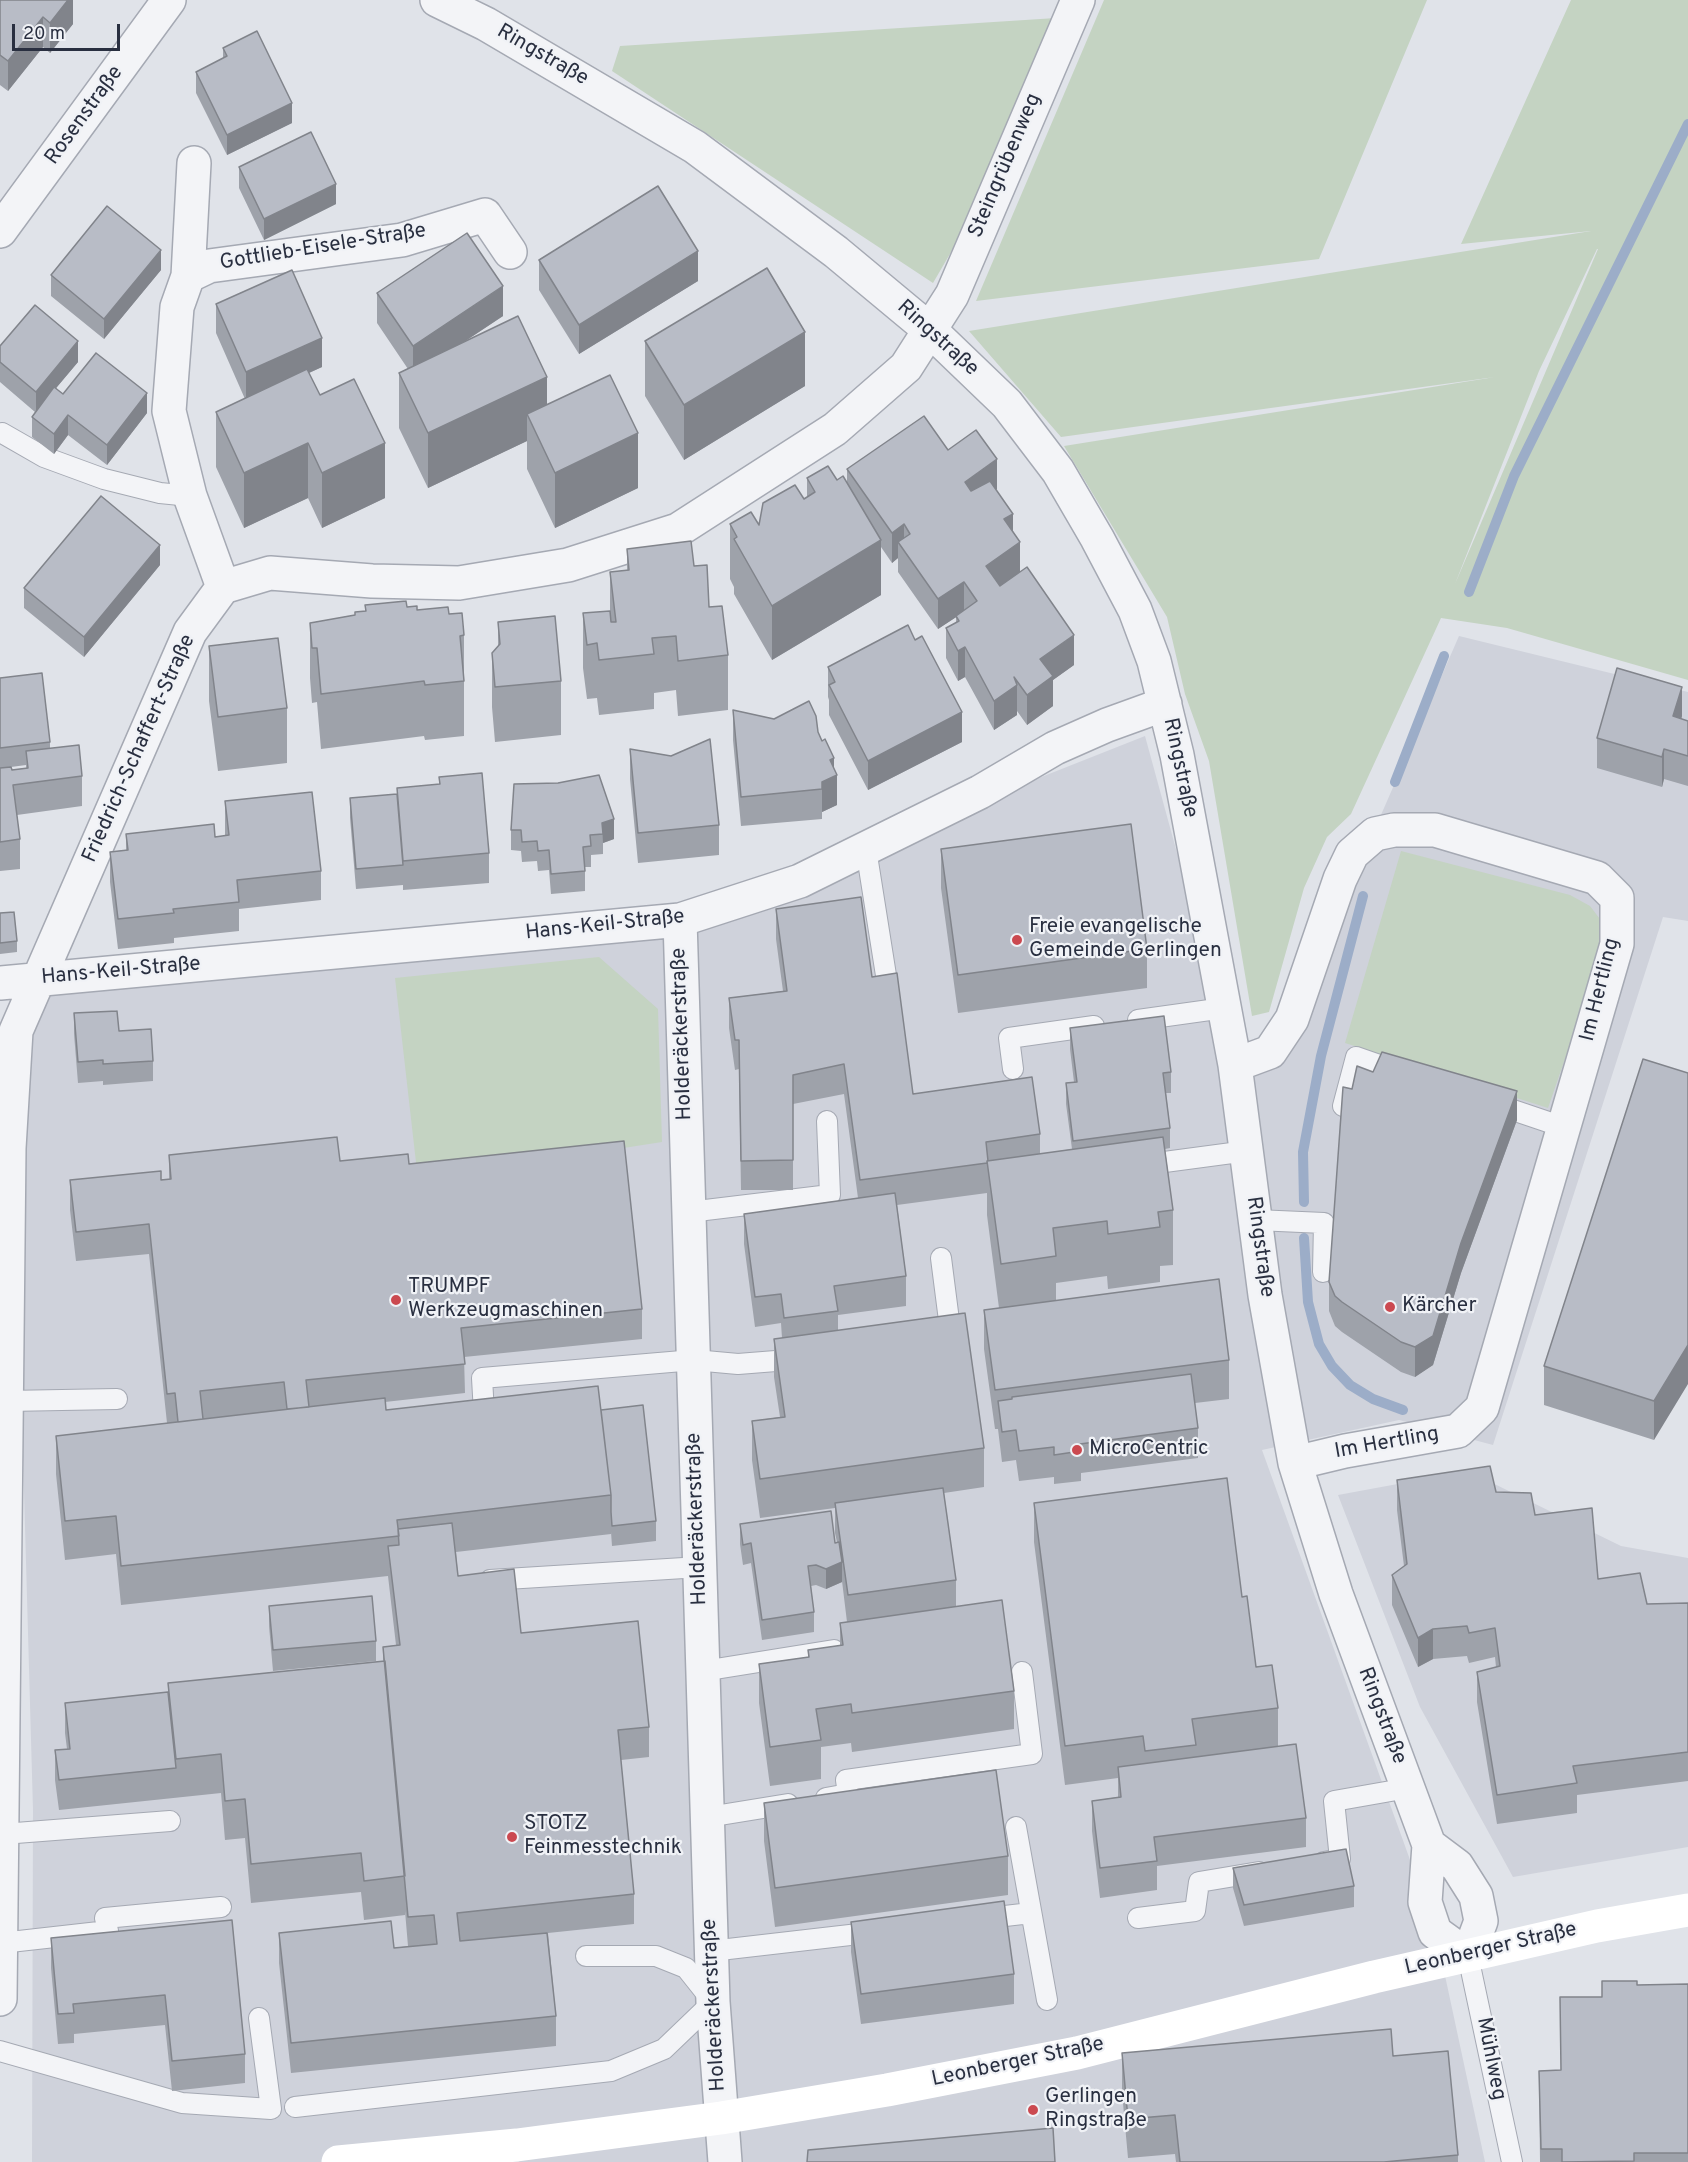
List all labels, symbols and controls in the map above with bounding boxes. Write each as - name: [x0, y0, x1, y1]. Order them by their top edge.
- scale bar: [15, 12, 123, 50]
- street label: Ringstraße: [492, 20, 592, 92]
- text: 20 m: [23, 23, 65, 46]
- street label: Rosenstraße: [41, 62, 129, 170]
- street label: Steingrübenweg: [964, 90, 1048, 242]
- street label: Gottlieb-Eisele-Straße: [218, 219, 428, 277]
- street label: Ringstraße: [891, 296, 983, 382]
- street label: Friedrich-Schaffert-Straße: [78, 631, 202, 867]
- street label: Ringstraße: [1156, 716, 1202, 820]
- street label: Hans-Keil-Straße: [524, 905, 686, 947]
- place label: Freie evangelische Gemeinde Gerlingen: [1029, 915, 1222, 965]
- marker: Freie evangelische Gemeinde Gerlingen: [1010, 933, 1024, 947]
- street label: Im Hertling: [1576, 936, 1626, 1044]
- street label: Holderäckerstraße: [667, 947, 699, 1121]
- street label: Hans-Keil-Straße: [40, 952, 202, 992]
- street label: Ringstraße: [1239, 1195, 1279, 1299]
- place label: TRUMPF Werkzeugmaschinen: [408, 1275, 603, 1325]
- marker: TRUMPF Werkzeugmaschinen: [389, 1293, 403, 1307]
- place label: Kärcher: [1402, 1294, 1477, 1320]
- marker: Kärcher: [1383, 1300, 1397, 1314]
- street label: Im Hertling: [1333, 1422, 1441, 1466]
- street label: Holderäckerstraße: [682, 1432, 714, 1606]
- place label: MicroCentric: [1089, 1437, 1209, 1463]
- marker: MicroCentric: [1070, 1443, 1084, 1457]
- street label: Ringstraße: [1351, 1664, 1411, 1768]
- place label: STOTZ Feinmesstechnik: [524, 1812, 682, 1862]
- marker: STOTZ Feinmesstechnik: [505, 1830, 519, 1844]
- street label: Holderäckerstraße: [698, 1918, 732, 2092]
- street label: Leonberger Straße: [1403, 1918, 1579, 1982]
- street label: Mühlweg: [1470, 2015, 1510, 2103]
- street label: Leonberger Straße: [929, 2032, 1107, 2094]
- place label: Gerlingen Ringstraße: [1045, 2085, 1147, 2135]
- marker: Gerlingen Ringstraße: [1026, 2103, 1040, 2117]

